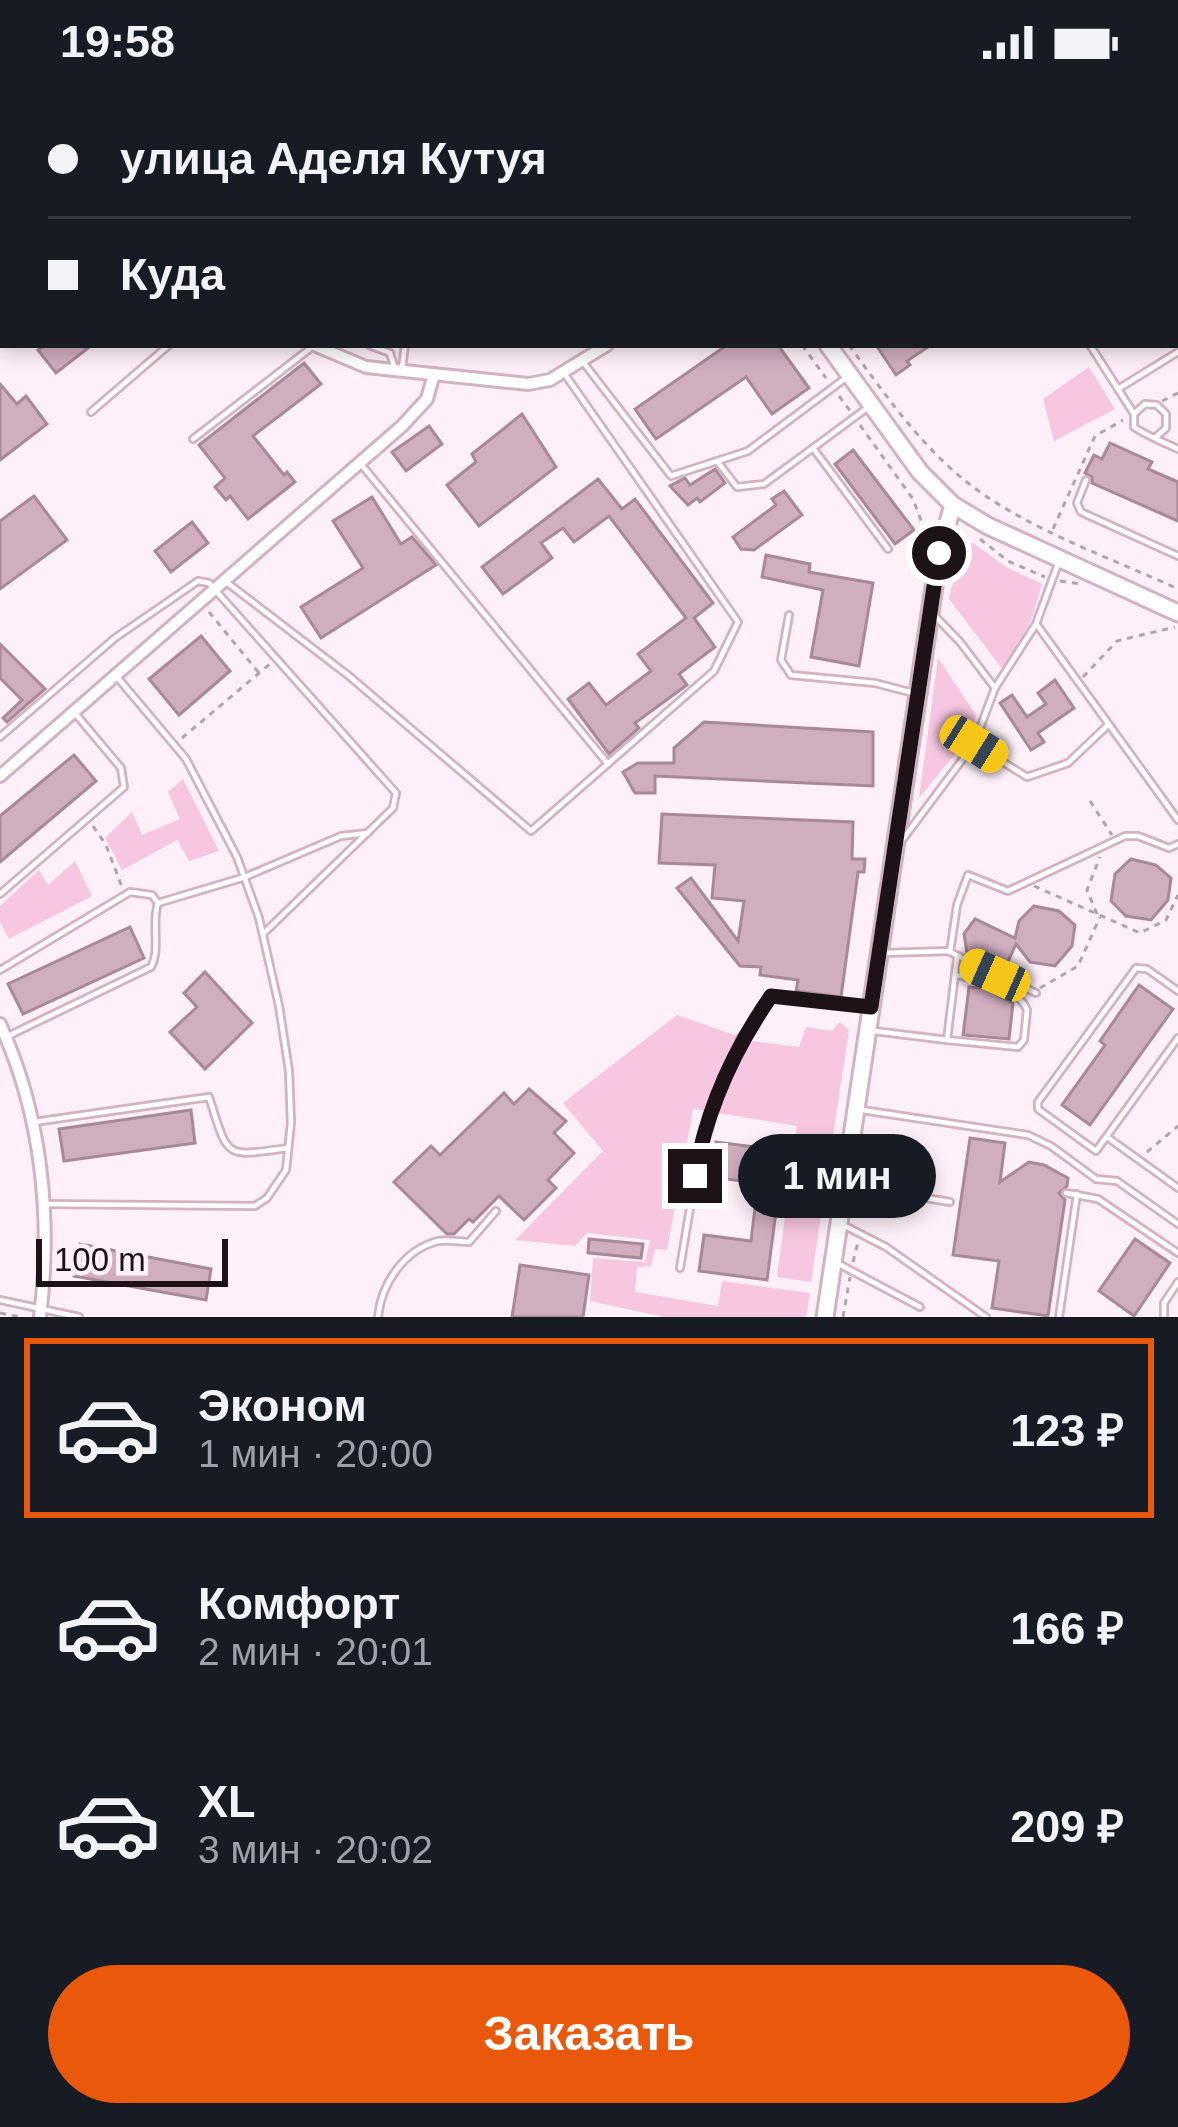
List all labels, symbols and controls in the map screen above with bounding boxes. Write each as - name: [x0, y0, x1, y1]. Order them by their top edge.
- text: 19:58: [60, 16, 175, 67]
- text: улица Аделя Кутуя: [120, 133, 547, 184]
- text: Куда: [120, 249, 225, 300]
- route start: [912, 526, 966, 580]
- car: [934, 710, 1014, 778]
- car: [955, 944, 1035, 1006]
- callout: 1 мин: [737, 1134, 935, 1218]
- route end: [668, 1149, 722, 1203]
- text: 1 мин: [783, 1154, 891, 1197]
- scale bar: [36, 1233, 228, 1286]
- text: 100 m: [54, 1241, 146, 1278]
- icon: car: [54, 1374, 162, 1482]
- text: Эконом: [198, 1380, 367, 1431]
- text: 123 ₽: [1010, 1405, 1124, 1456]
- text: 1 мин · 20:00: [198, 1432, 433, 1475]
- icon: car: [54, 1572, 162, 1680]
- text: Комфорт: [198, 1578, 400, 1629]
- text: 166 ₽: [1010, 1603, 1124, 1654]
- text: 2 мин · 20:01: [198, 1630, 433, 1673]
- icon: car: [54, 1770, 162, 1878]
- text: XL: [198, 1776, 256, 1827]
- text: 209 ₽: [1010, 1801, 1124, 1852]
- text: 3 мин · 20:02: [198, 1828, 433, 1871]
- button: Заказать: [48, 1965, 1130, 2103]

